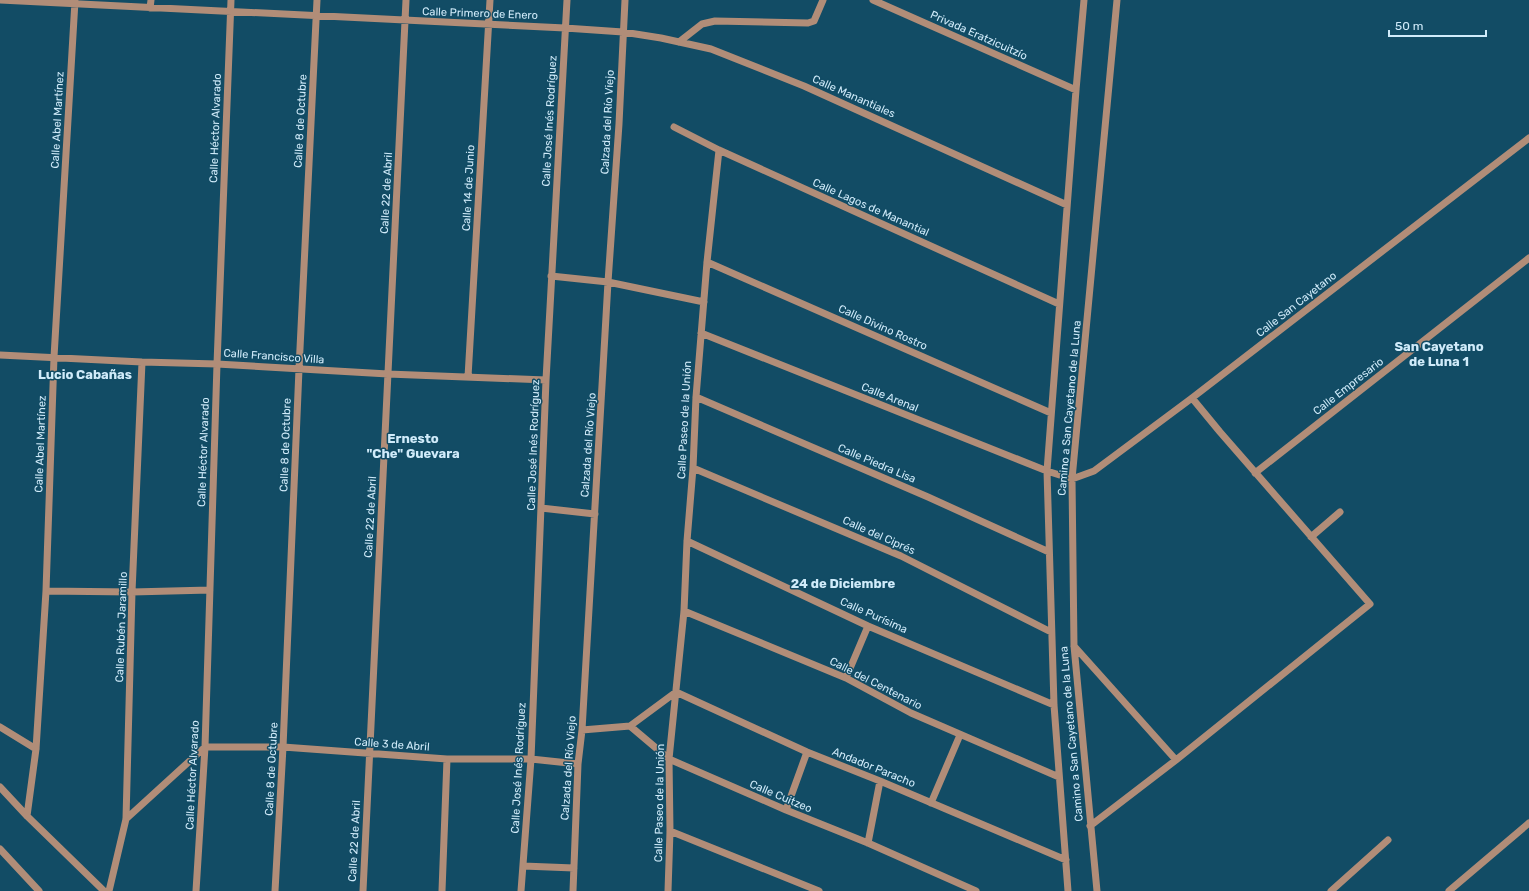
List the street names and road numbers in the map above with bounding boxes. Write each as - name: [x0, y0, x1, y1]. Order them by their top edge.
- street label: Calle Primero de Enero: [422, 5, 538, 22]
- street label: Privada Eratzicuitzío: [928, 8, 1029, 63]
- street label: Calle José Inés Rodríguez: [540, 55, 559, 187]
- street label: Calzada del Río Viejo: [598, 69, 617, 175]
- street label: Calle Abel Martínez: [48, 71, 67, 169]
- street label: Calle Manantiales: [810, 72, 898, 121]
- street label: Calle Héctor Alvarado: [207, 73, 224, 183]
- street label: Calle 8 de Octubre: [292, 74, 309, 168]
- street label: Calle 14 de Junio: [460, 145, 477, 232]
- street label: Calle 22 de Abril: [378, 152, 395, 234]
- street label: Calle Lagos de Manantial: [810, 176, 931, 239]
- street label: Calle San Cayetano: [1253, 269, 1339, 340]
- street label: Calle Divino Rostro: [836, 302, 929, 353]
- street label: Camino a San Cayetano de la Luna: [1055, 320, 1084, 496]
- street label: Calle Francisco Villa: [223, 346, 325, 367]
- street label: Calle Empresario: [1311, 355, 1386, 418]
- street label: Calle Paseo de la Unión: [675, 361, 694, 479]
- street label: Calle José Inés Rodríguez: [525, 379, 542, 511]
- street label: Calle Arenal: [859, 380, 920, 415]
- street label: Calzada del Río Viejo: [578, 392, 599, 498]
- street label: Calle Abel Martínez: [32, 395, 49, 493]
- street label: Calle Héctor Alvarado: [195, 397, 212, 507]
- street label: Calle 8 de Octubre: [277, 398, 294, 492]
- street label: Calle Piedra Lisa: [836, 441, 918, 486]
- street label: Calle 22 de Abril: [362, 476, 379, 558]
- street label: Calle del Ciprés: [840, 514, 917, 557]
- street label: Calle Rubén Jaramillo: [113, 571, 130, 683]
- street label: Calle Purísima: [838, 595, 909, 636]
- street label: Camino a San Cayetano de la Luna: [1057, 646, 1086, 822]
- street label: Calle del Centenario: [827, 654, 924, 712]
- street label: Calle José Inés Rodríguez: [509, 702, 528, 834]
- street label: Calzada del Río Viejo: [558, 715, 579, 821]
- street label: Calle Héctor Alvarado: [183, 720, 202, 830]
- street label: Calle 8 de Octubre: [263, 722, 280, 816]
- street label: Calle 3 de Abril: [354, 735, 430, 754]
- street label: Calle Paseo de la Unión: [652, 744, 667, 862]
- street label: Andador Paracho: [830, 745, 917, 790]
- street label: Calle Cuitzeo: [748, 777, 814, 815]
- street label: Calle 22 de Abril: [346, 800, 363, 882]

